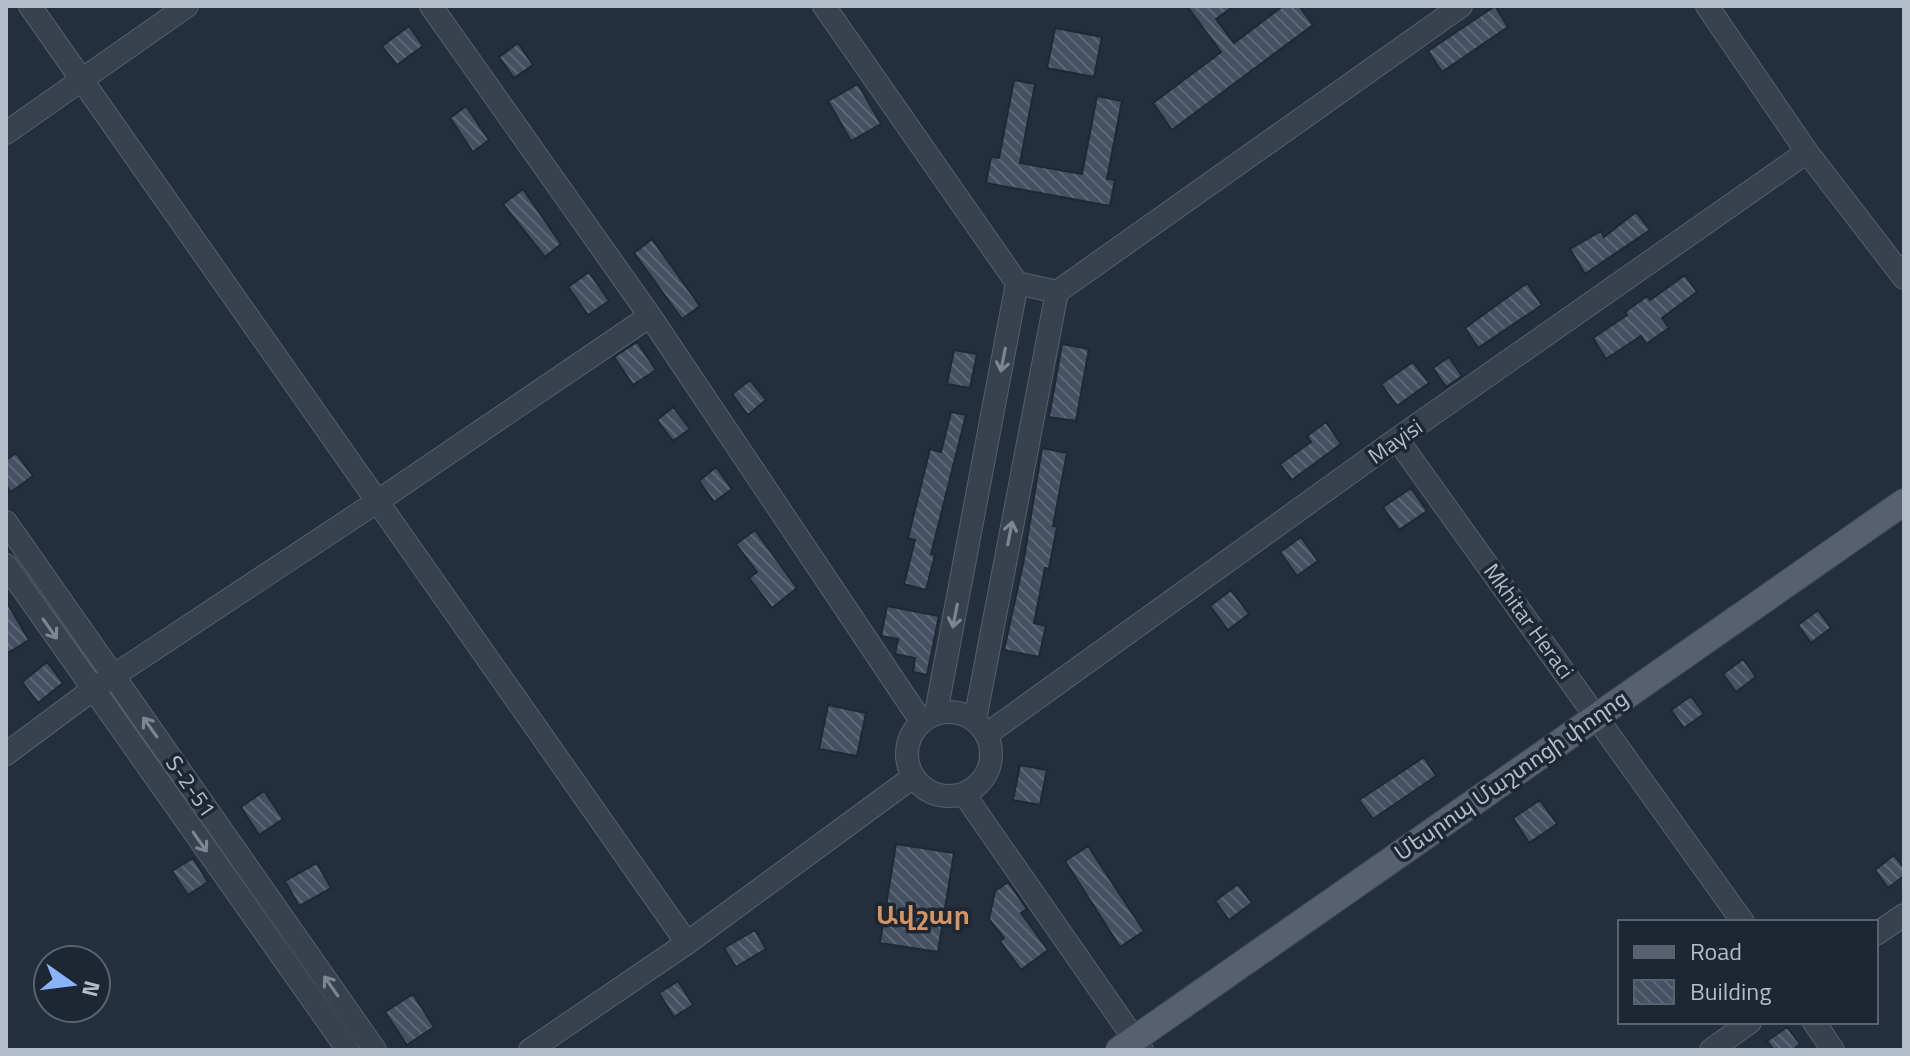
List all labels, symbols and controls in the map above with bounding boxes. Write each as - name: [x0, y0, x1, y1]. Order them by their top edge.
- one-way arrow: [994, 347, 1009, 372]
- street label: Mayisi: [1361, 410, 1429, 472]
- one-way arrow: [1004, 521, 1019, 547]
- street label: Mkhitar Heraci: [1475, 556, 1583, 686]
- one-way arrow: [946, 602, 961, 628]
- one-way arrow: [42, 618, 58, 640]
- street label: Մեսրոպ Մաշտոցի փողոց: [1387, 681, 1635, 869]
- one-way arrow: [142, 716, 158, 738]
- street label: Տ-2-51: [157, 748, 225, 824]
- one-way arrow: [192, 830, 208, 852]
- district label: Ավշար: [876, 895, 970, 934]
- legend: [1618, 920, 1878, 1024]
- text: Road: [1690, 933, 1742, 969]
- north arrow: [32, 944, 112, 1024]
- text: Building: [1690, 973, 1772, 1009]
- one-way arrow: [323, 976, 340, 997]
- text: N: [73, 977, 110, 1000]

